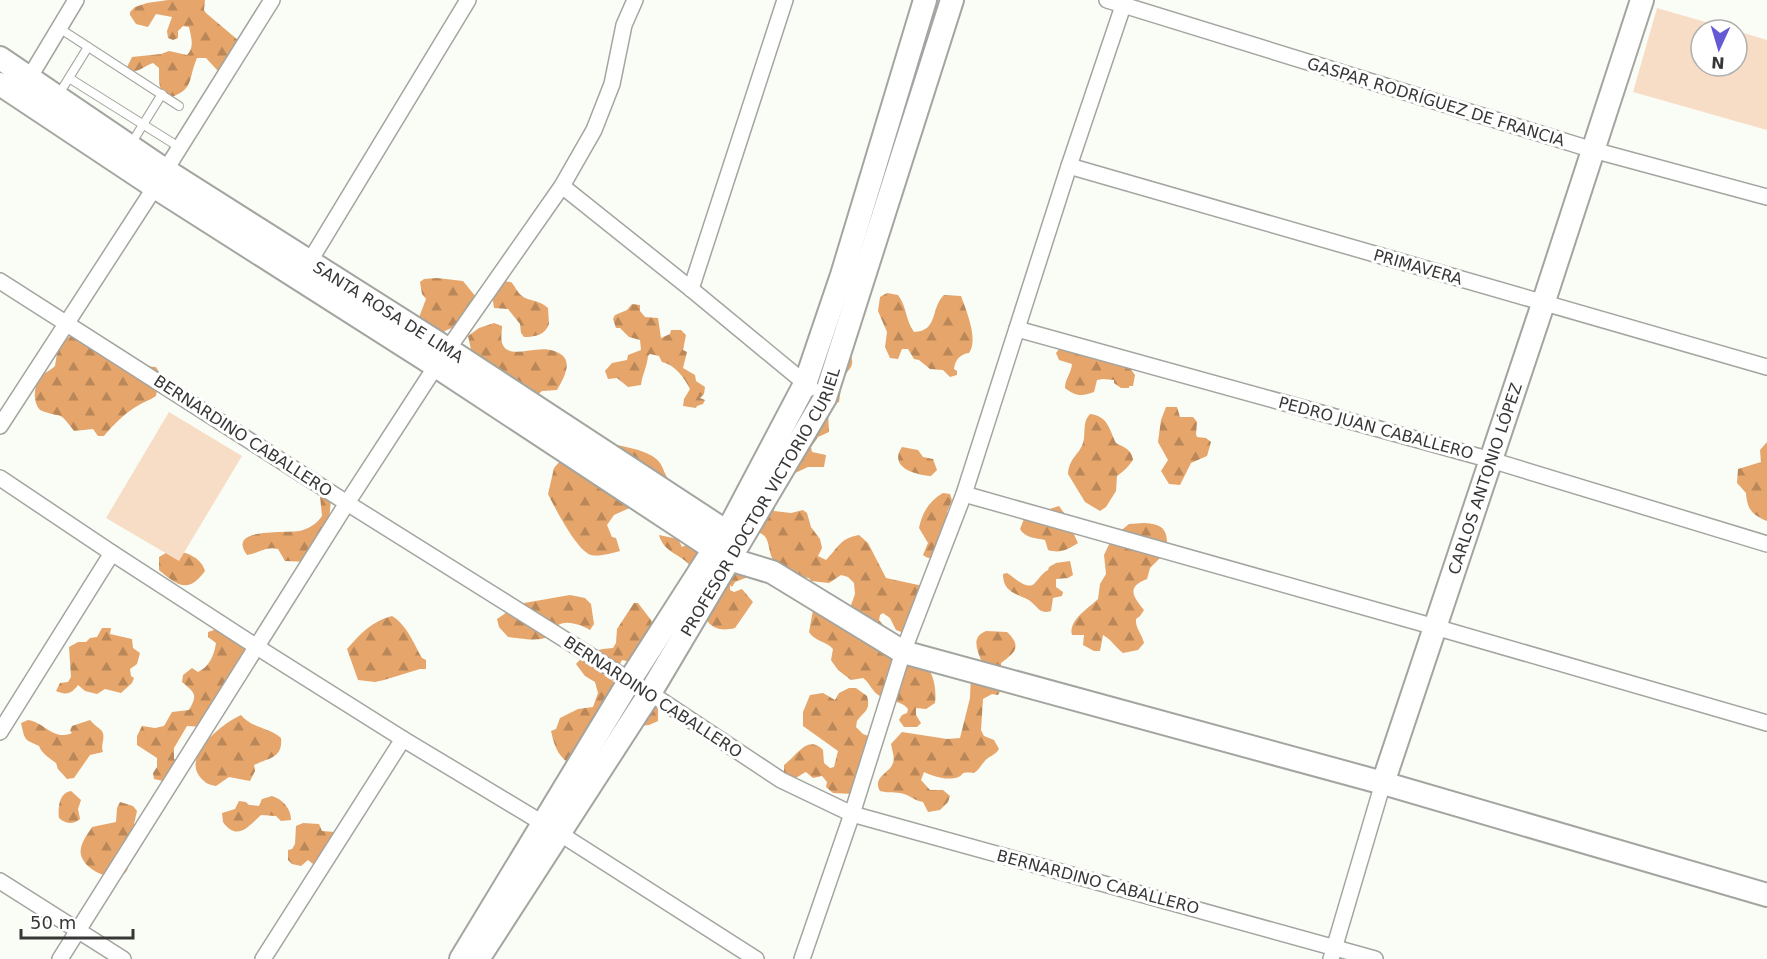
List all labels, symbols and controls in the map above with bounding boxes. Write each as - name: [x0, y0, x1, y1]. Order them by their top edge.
- north arrow: [1689, 18, 1749, 78]
- text: N: [1711, 53, 1725, 72]
- street label: GASPAR RODRÍGUEZ DE FRANCIA: [1305, 54, 1567, 150]
- street label: PRIMAVERA: [1371, 245, 1465, 289]
- street label: SANTA ROSA DE LIMA: [310, 257, 467, 366]
- street label: PROFESOR DOCTOR VICTORIO CURIEL: [676, 365, 844, 640]
- street label: BERNARDINO CABALLERO: [150, 371, 336, 501]
- street label: CARLOS ANTONIO LÓPEZ: [1444, 380, 1526, 577]
- street label: PEDRO JUAN CABALLERO: [1276, 393, 1476, 463]
- street label: BERNARDINO CABALLERO: [560, 632, 746, 762]
- street label: BERNARDINO CABALLERO: [995, 846, 1201, 918]
- scale bar: [21, 902, 134, 940]
- text: 50 m: [30, 912, 76, 933]

